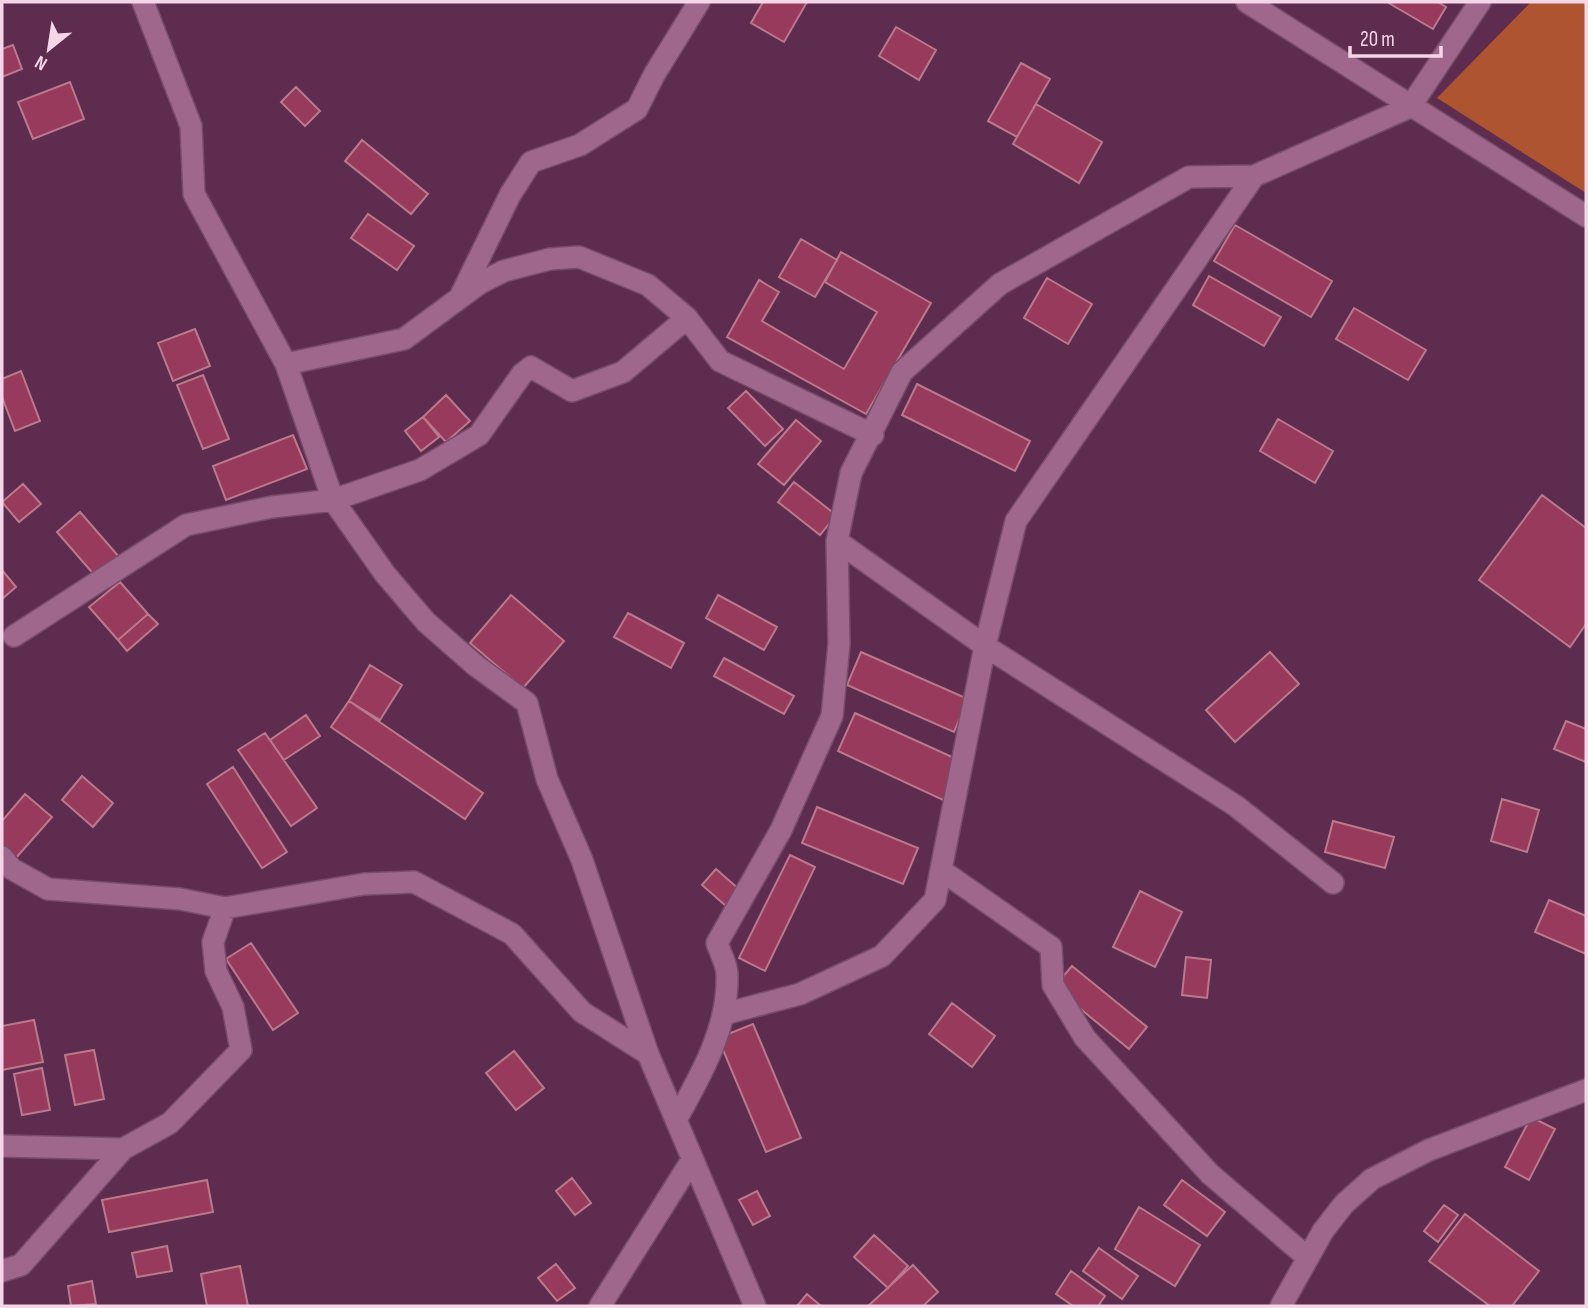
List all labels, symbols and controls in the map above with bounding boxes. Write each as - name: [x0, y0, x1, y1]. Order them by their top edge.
- north arrow: [14, 14, 84, 84]
- scale bar: [1350, 14, 1441, 58]
- text: 20 m: [1360, 27, 1395, 52]
- text: N: [31, 50, 51, 75]

